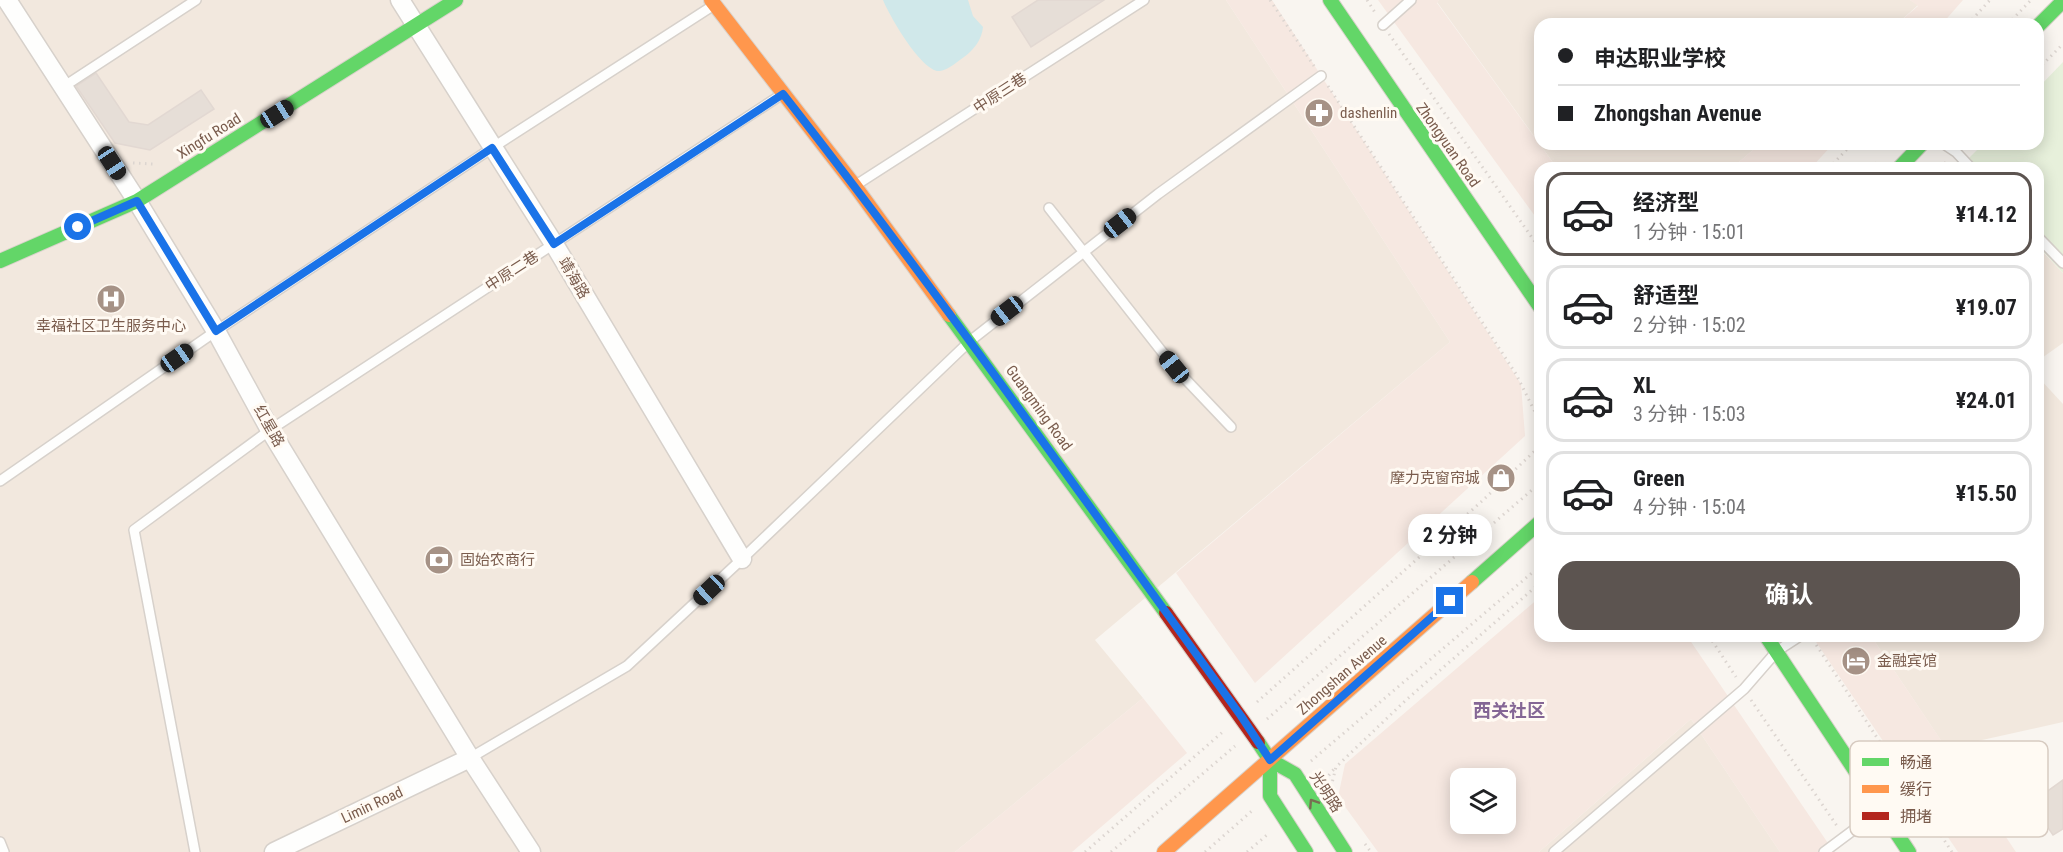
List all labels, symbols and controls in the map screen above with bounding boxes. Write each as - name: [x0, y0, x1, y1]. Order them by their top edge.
- text: 申达职业学校: [1594, 46, 1726, 71]
- street label: 中原三巷: [970, 69, 1030, 117]
- car: [257, 97, 297, 131]
- pharmacy icon: dashenlin: [1303, 97, 1335, 129]
- street label: Zhongyuan Road: [1412, 99, 1484, 191]
- text: Zhongshan Avenue: [1594, 101, 1761, 126]
- place label: dashenlin: [1340, 104, 1397, 122]
- street label: Xingfu Road: [174, 109, 244, 163]
- car: [95, 143, 129, 183]
- icon: car: [1561, 187, 1615, 241]
- text: 经济型: [1633, 190, 1699, 215]
- text: ¥14.12: [1956, 202, 2017, 227]
- car: [1100, 205, 1140, 241]
- route start: [64, 213, 91, 240]
- text: 1 分钟 · 15:01: [1633, 220, 1746, 244]
- street label: 中原二巷: [482, 247, 542, 295]
- street label: 靖海路: [555, 254, 593, 302]
- icon: car: [1561, 280, 1615, 334]
- hospital icon: 幸福社区卫生服务中心: [95, 283, 127, 315]
- text: 舒适型: [1633, 283, 1699, 308]
- car: [987, 293, 1027, 329]
- text: ¥19.07: [1956, 295, 2017, 320]
- text: 2 分钟 · 15:02: [1633, 313, 1746, 337]
- place label: 幸福社区卫生服务中心: [36, 317, 186, 335]
- car: [157, 340, 197, 376]
- car: [1156, 347, 1192, 387]
- street label: Guangming Road: [1002, 362, 1076, 454]
- icon: car: [1561, 373, 1615, 427]
- text: XL: [1633, 373, 1656, 398]
- text: ¥24.01: [1956, 388, 2017, 413]
- street label: 红星路: [250, 402, 288, 450]
- text: 3 分钟 · 15:03: [1633, 402, 1746, 426]
- shop icon: 摩力克窗帘城: [1485, 462, 1517, 494]
- icon: car: [1561, 466, 1615, 520]
- text: Green: [1633, 466, 1685, 491]
- place label: 摩力克窗帘城: [1390, 469, 1480, 487]
- text: ¥15.50: [1956, 481, 2017, 506]
- text: 4 分钟 · 15:04: [1633, 495, 1746, 519]
- callout: 2 分钟: [1408, 514, 1492, 556]
- text: 2 分钟: [1423, 523, 1477, 547]
- bank icon: 固始农商行: [423, 544, 455, 576]
- place label: 固始农商行: [460, 551, 535, 569]
- button: 确认: [1558, 561, 2020, 630]
- car: [690, 571, 728, 609]
- route end: [1436, 587, 1463, 614]
- street label: Zhongshan Avenue: [1294, 631, 1390, 719]
- hotel icon: 金融宾馆: [1840, 645, 1872, 677]
- place label: 金融宾馆: [1877, 652, 1937, 670]
- district label: 西关社区: [1473, 700, 1545, 721]
- legend: [1850, 741, 2048, 837]
- text: 畅通: [1900, 753, 1932, 772]
- street label: 光明路: [1306, 768, 1346, 816]
- map controls: [1450, 768, 1516, 834]
- button: layers: [1450, 768, 1516, 834]
- text: 缓行: [1900, 780, 1932, 799]
- street label: Limin Road: [338, 783, 406, 827]
- one-way arrow: [1309, 799, 1320, 810]
- text: 拥堵: [1900, 807, 1932, 826]

